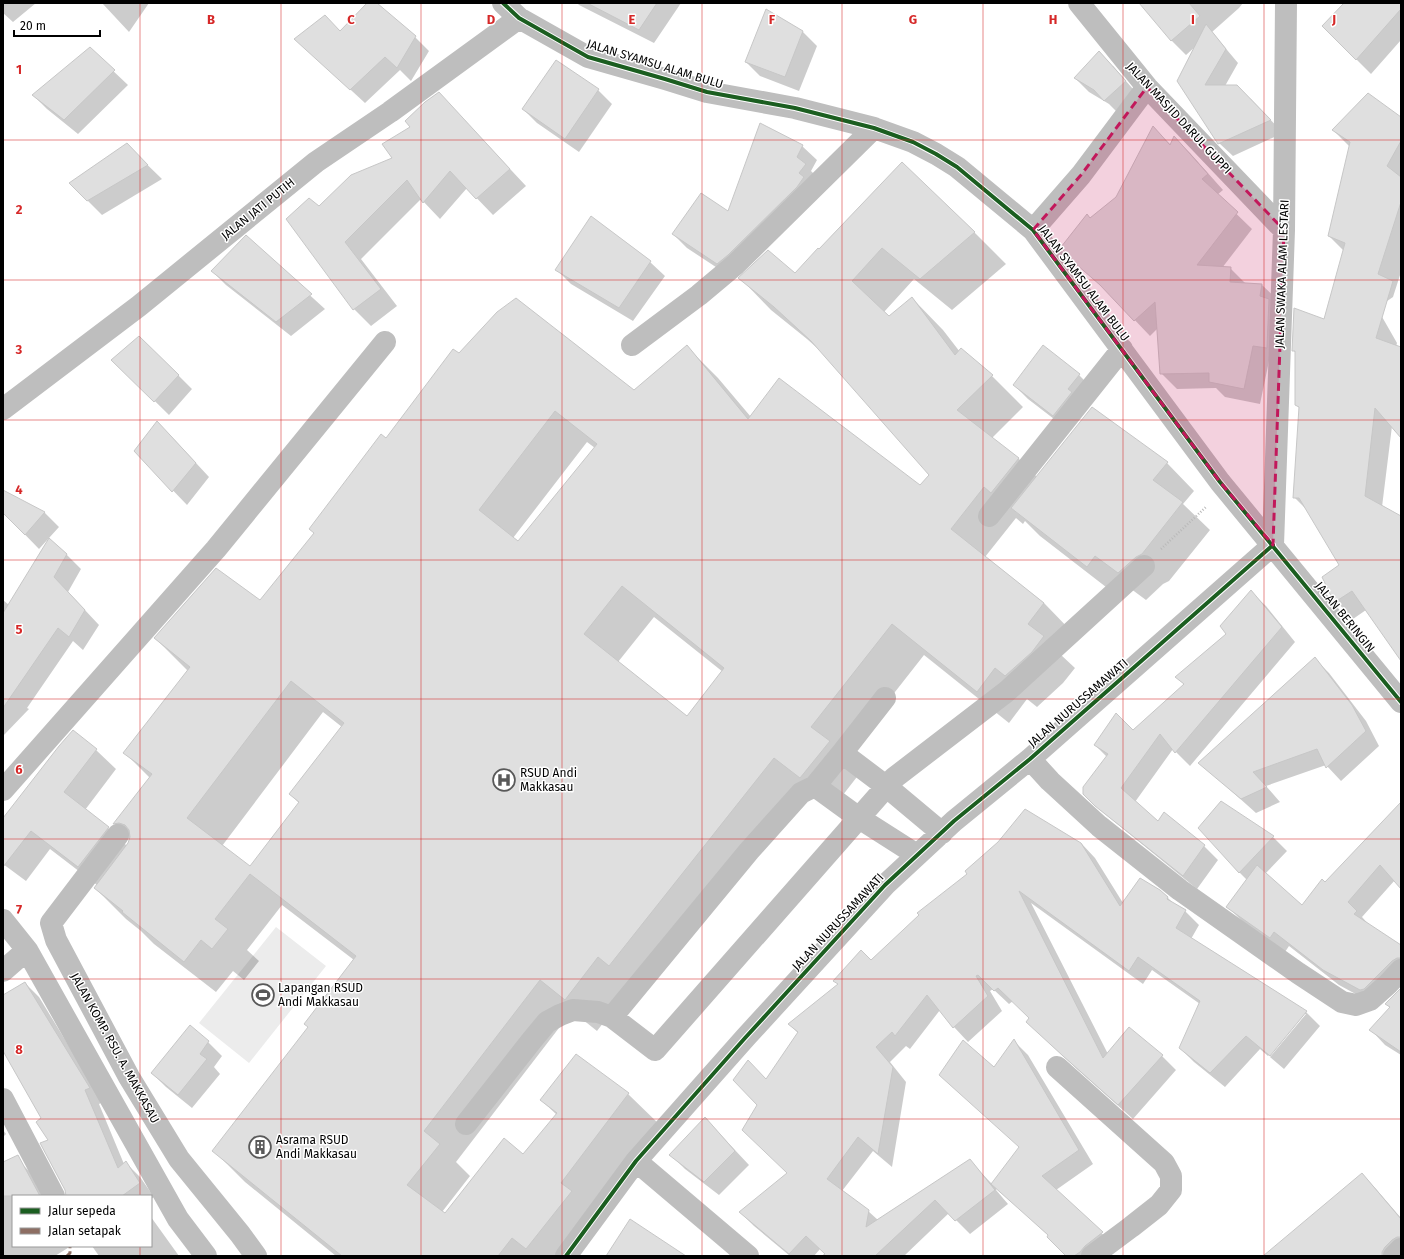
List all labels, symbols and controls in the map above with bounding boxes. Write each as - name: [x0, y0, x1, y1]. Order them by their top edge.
- scale bar: [14, 12, 100, 38]
- text: B: [207, 12, 215, 27]
- text: C: [347, 12, 355, 27]
- text: D: [487, 12, 496, 27]
- text: E: [629, 12, 636, 27]
- text: F: [769, 12, 776, 27]
- text: G: [909, 12, 917, 27]
- text: H: [1049, 12, 1057, 27]
- text: I: [1191, 12, 1195, 27]
- text: J: [1331, 12, 1336, 27]
- text: 20 m: [20, 19, 46, 33]
- street label: JALAN SYAMSU ALAM BULU: [585, 37, 725, 91]
- street label: JALAN MASJID DARUL GUPPI: [1124, 59, 1234, 177]
- text: 1: [16, 62, 22, 77]
- street label: JALAN JATI PUTIH: [218, 175, 298, 243]
- street label: JALAN SWAKA ALAM LESTARI: [1272, 199, 1292, 349]
- text: 2: [16, 202, 23, 217]
- street label: JALAN SYAMSU ALAM BULU: [1036, 222, 1132, 344]
- text: 3: [15, 342, 23, 357]
- text: 4: [15, 482, 23, 497]
- street label: JALAN BERINGIN: [1312, 579, 1378, 655]
- text: 5: [16, 622, 23, 637]
- street label: JALAN NURUSSAMAWATI: [1025, 656, 1131, 750]
- text: 6: [15, 762, 23, 777]
- place label: RSUD Andi Makkasau: [520, 766, 577, 794]
- hospital icon: RSUD Andi Makkasau: [491, 767, 517, 793]
- street label: JALAN NURUSSAMAWATI: [789, 870, 887, 974]
- text: 7: [16, 902, 22, 917]
- street label: JALAN KOMP. RSU. A. MAKKASAU: [68, 970, 162, 1126]
- place label: Lapangan RSUD Andi Makkasau: [278, 981, 363, 1009]
- sports icon: Lapangan RSUD Andi Makkasau: [250, 982, 276, 1008]
- text: 8: [15, 1042, 23, 1057]
- place label: Asrama RSUD Andi Makkasau: [276, 1133, 357, 1161]
- building icon: Asrama RSUD Andi Makkasau: [247, 1134, 273, 1160]
- legend: [12, 1195, 152, 1247]
- text: Jalur sepeda: [48, 1204, 116, 1218]
- text: Jalan setapak: [48, 1224, 122, 1238]

